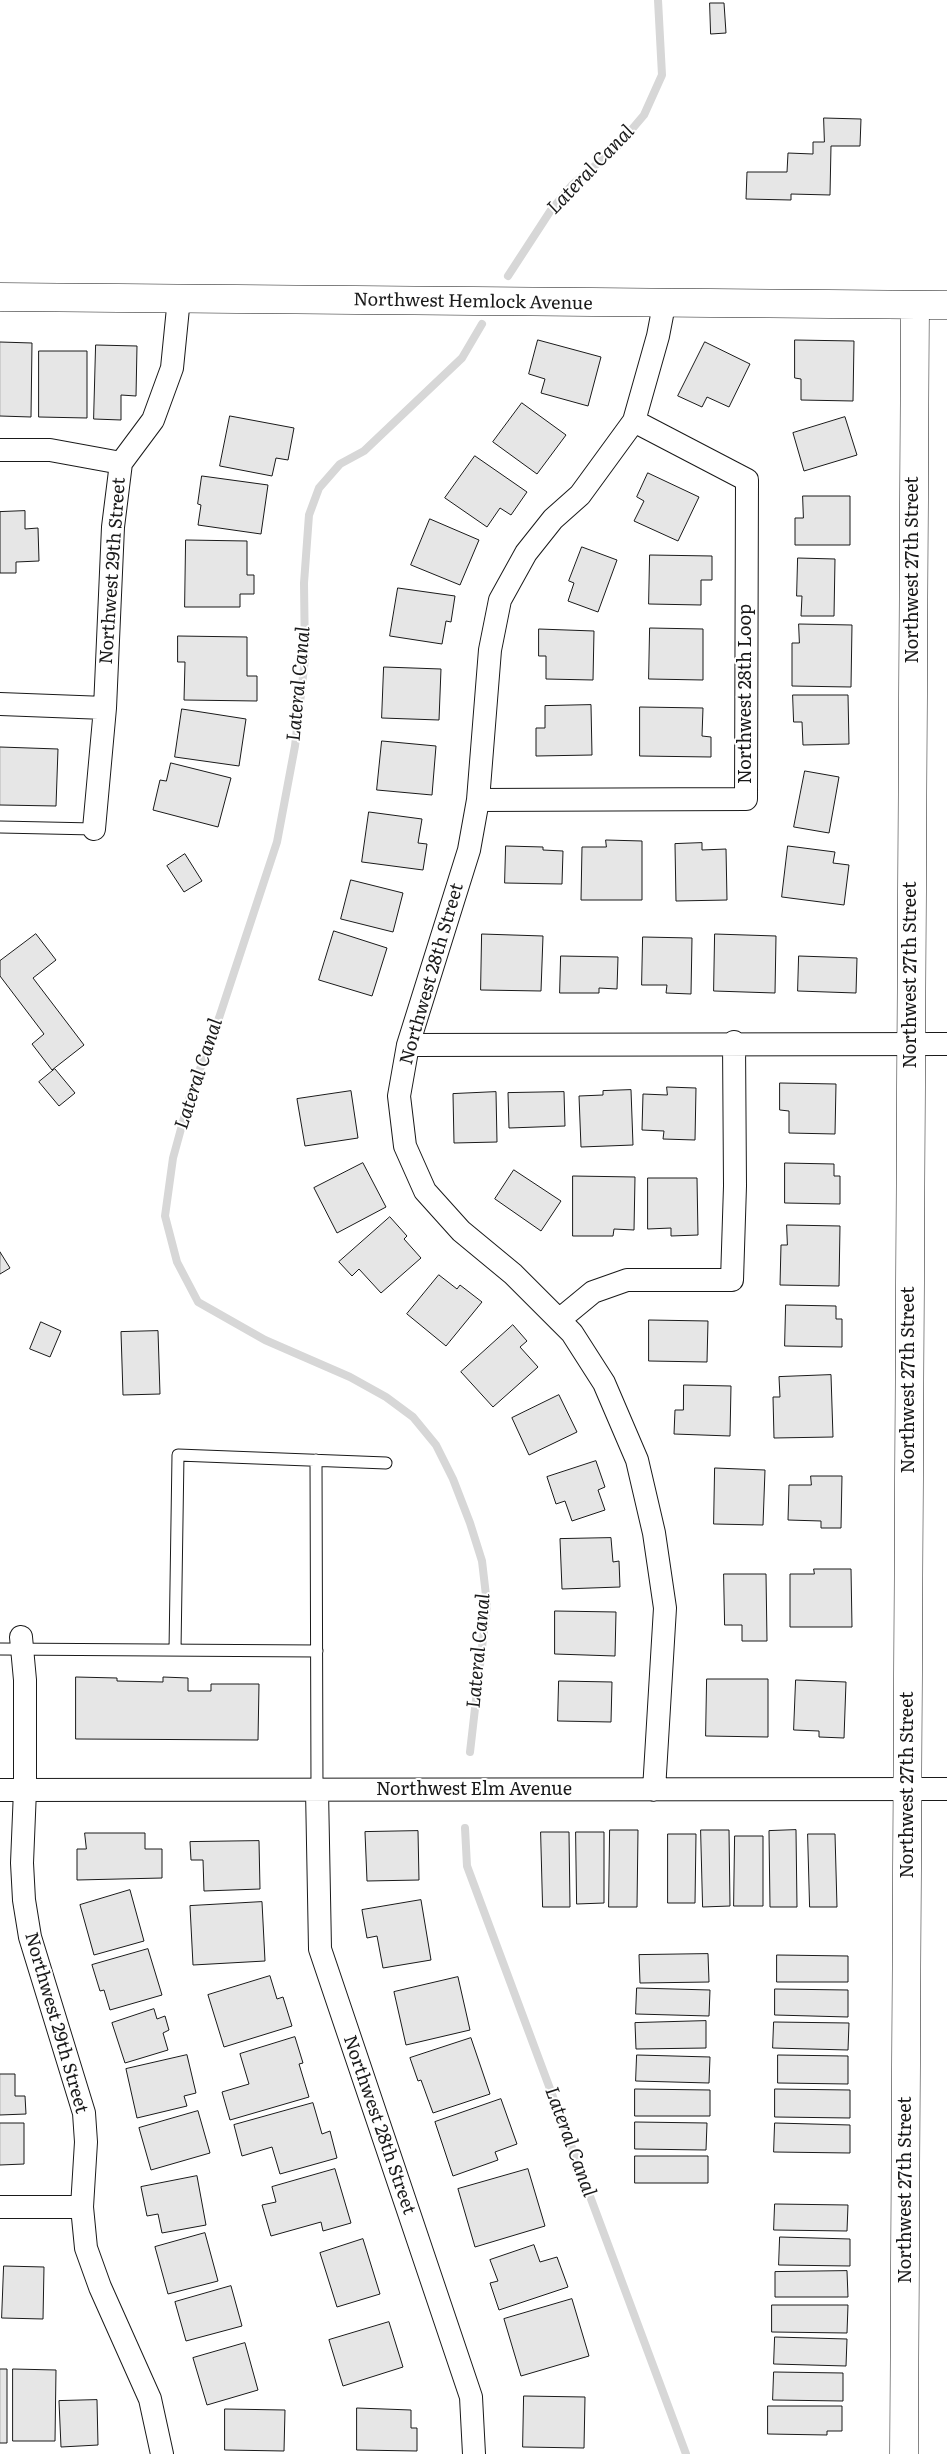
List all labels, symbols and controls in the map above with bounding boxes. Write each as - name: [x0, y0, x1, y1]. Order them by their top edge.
- water label: Lateral Canal: [543, 121, 639, 219]
- street label: Northwest Hemlock Avenue: [353, 289, 593, 315]
- street label: Northwest 27th Street: [902, 476, 924, 664]
- street label: Northwest 29th Street: [96, 477, 130, 665]
- street label: Northwest 28th Loop: [735, 604, 757, 784]
- water label: Lateral Canal: [283, 626, 315, 742]
- street label: Northwest 28th Street: [396, 881, 468, 1067]
- street label: Northwest 27th Street: [900, 881, 922, 1069]
- water label: Lateral Canal: [170, 1016, 228, 1132]
- street label: Northwest 27th Street: [898, 1286, 920, 1474]
- water label: Lateral Canal: [463, 1593, 495, 1709]
- street label: Northwest 27th Street: [897, 1691, 919, 1879]
- street label: Northwest Elm Avenue: [376, 1779, 572, 1801]
- street label: Northwest 29th Street: [20, 1930, 92, 2116]
- street label: Northwest 28th Street: [338, 2033, 420, 2217]
- water label: Lateral Canal: [540, 2084, 600, 2200]
- street label: Northwest 27th Street: [895, 2096, 917, 2284]

